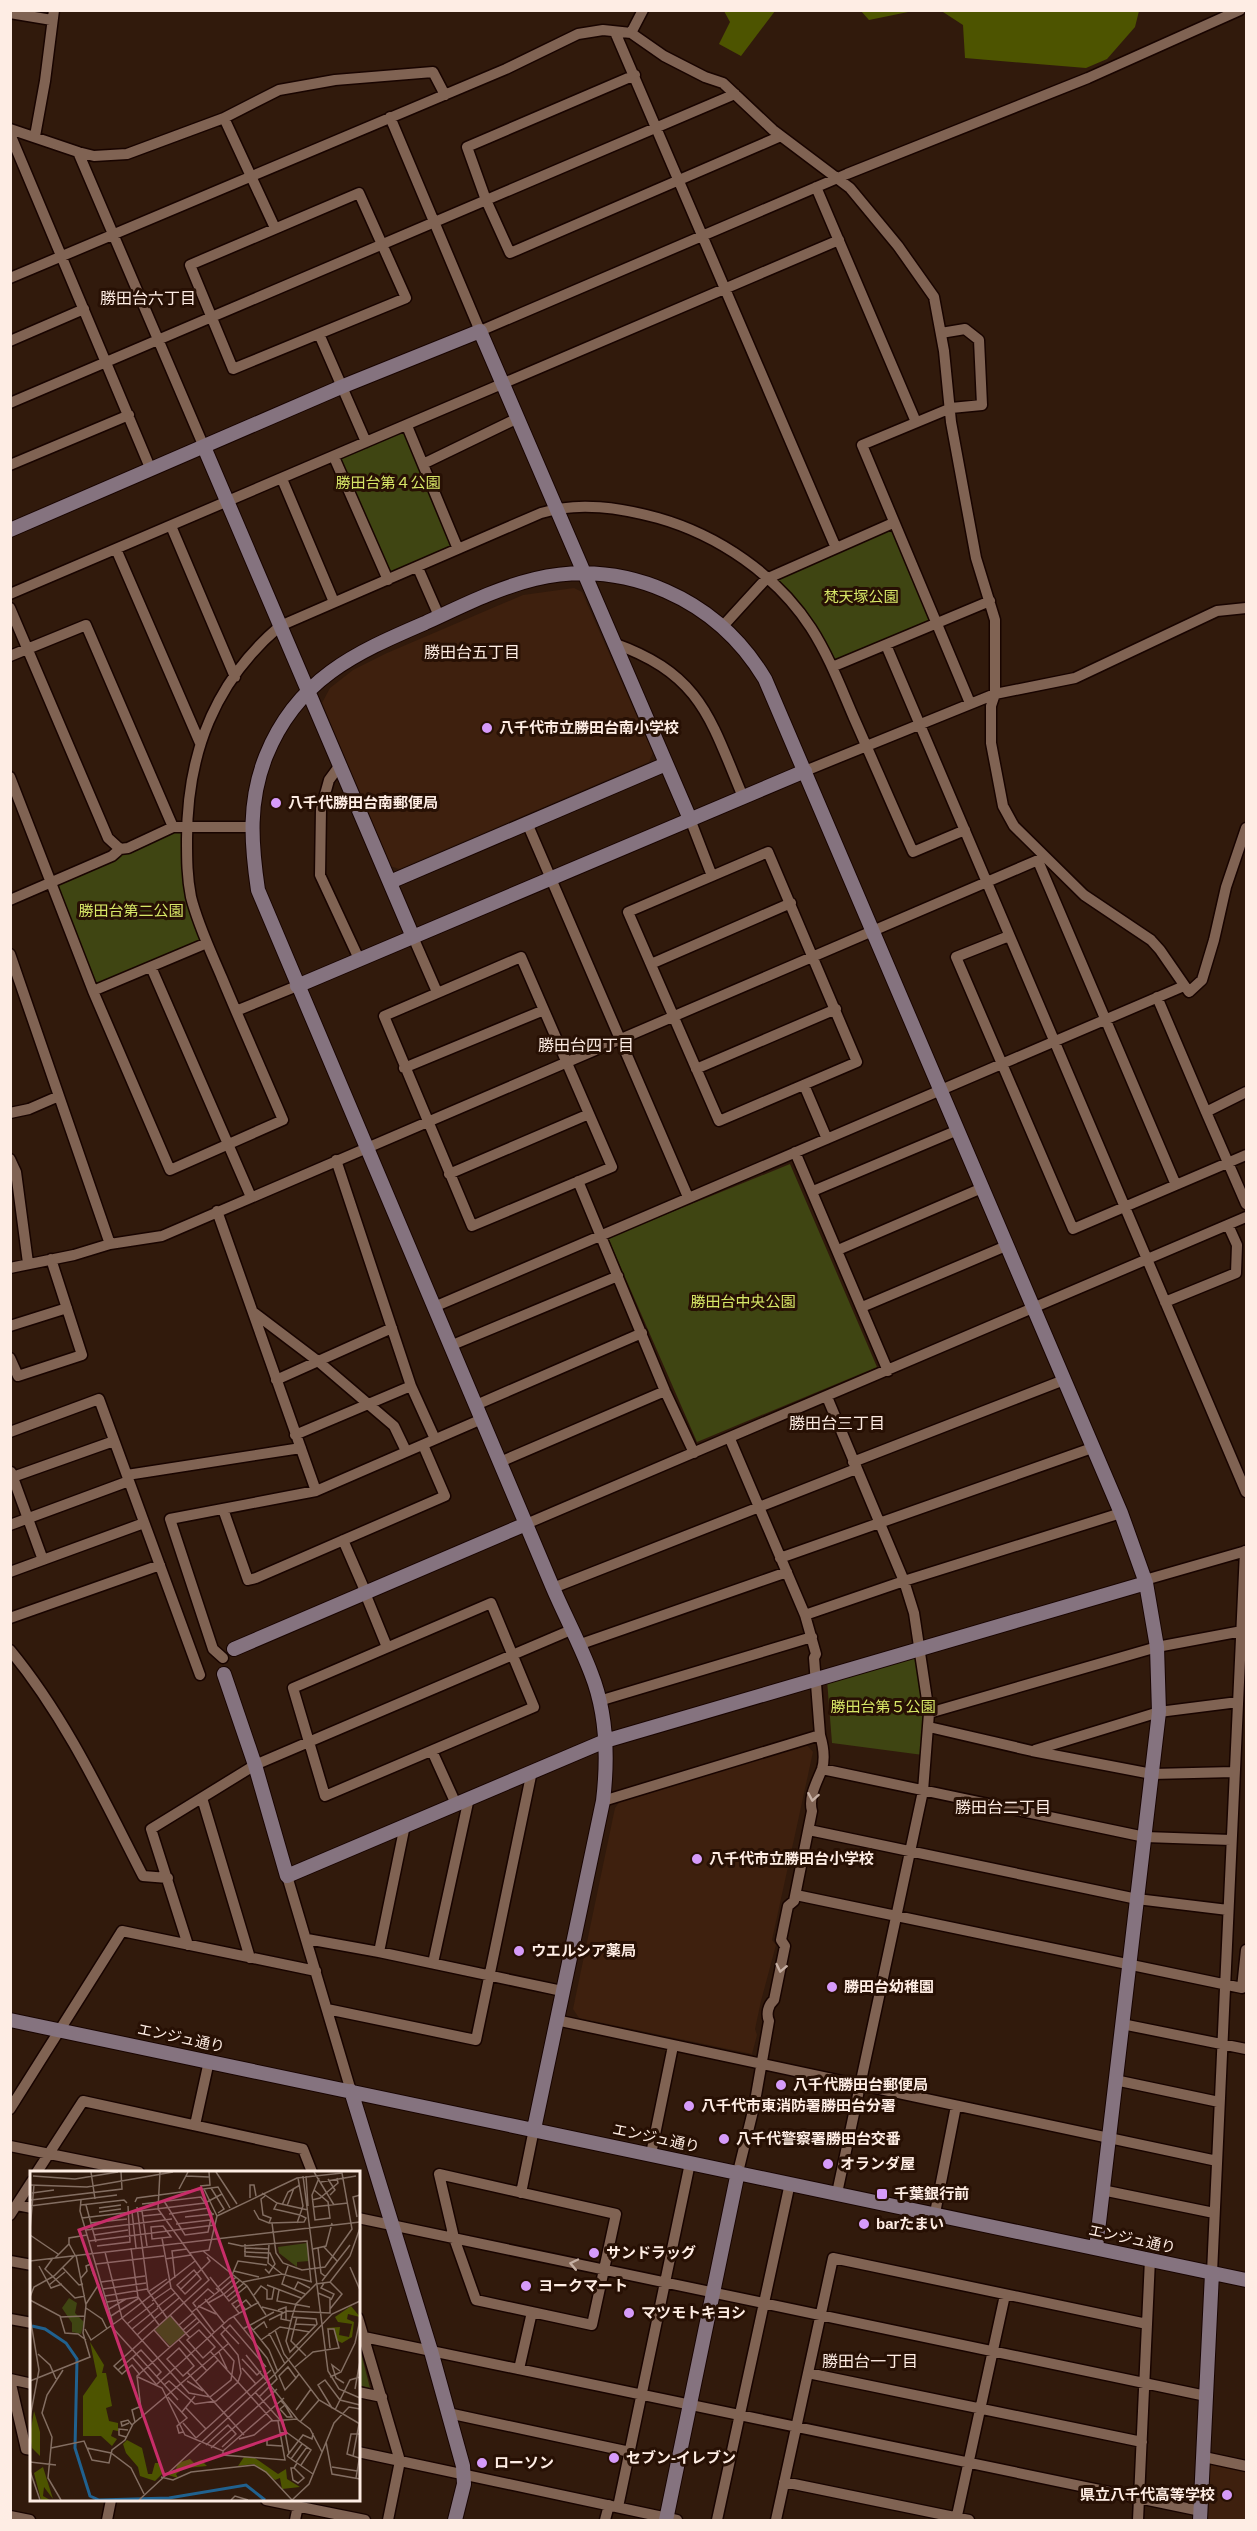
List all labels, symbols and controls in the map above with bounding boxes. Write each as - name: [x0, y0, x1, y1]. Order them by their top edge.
- district label: 勝田台六丁目: [100, 290, 196, 307]
- park label: 勝田台第４公園: [335, 474, 441, 491]
- park label: 梵天塚公園: [823, 588, 899, 605]
- district label: 勝田台五丁目: [424, 644, 520, 661]
- place label: 八千代市立勝田台南小学校: [499, 719, 679, 736]
- marker: 八千代市立勝田台南小学校: [480, 721, 494, 735]
- place label: 八千代勝田台南郵便局: [288, 794, 438, 811]
- marker: 八千代勝田台南郵便局: [269, 796, 283, 810]
- park label: 勝田台第二公園: [78, 902, 184, 919]
- district label: 勝田台四丁目: [538, 1037, 634, 1054]
- park label: 勝田台中央公園: [690, 1293, 796, 1310]
- district label: 勝田台三丁目: [789, 1415, 885, 1432]
- park label: 勝田台第５公園: [830, 1698, 936, 1715]
- one-way arrow: [807, 1792, 820, 1802]
- district label: 勝田台二丁目: [955, 1799, 1051, 1816]
- place label: 八千代市立勝田台小学校: [709, 1850, 874, 1867]
- marker: 八千代市立勝田台小学校: [690, 1852, 704, 1866]
- place label: ウエルシア薬局: [531, 1942, 636, 1959]
- marker: ウエルシア薬局: [512, 1944, 526, 1958]
- one-way arrow: [775, 1963, 788, 1973]
- place label: 勝田台幼稚園: [844, 1978, 934, 1995]
- marker: 勝田台幼稚園: [825, 1980, 839, 1994]
- street label: エンジュ通り: [136, 2020, 226, 2055]
- place label: 八千代勝田台郵便局: [793, 2076, 928, 2093]
- marker: 八千代勝田台郵便局: [774, 2078, 788, 2092]
- place label: 八千代市東消防署勝田台分署: [701, 2097, 896, 2114]
- marker: 八千代市東消防署勝田台分署: [682, 2099, 696, 2113]
- street label: エンジュ通り: [611, 2120, 701, 2155]
- place label: 八千代警察署勝田台交番: [736, 2130, 901, 2147]
- marker: 八千代警察署勝田台交番: [717, 2132, 731, 2146]
- place label: オランダ屋: [840, 2155, 915, 2172]
- marker: オランダ屋: [821, 2157, 835, 2171]
- inset map: [30, 2171, 360, 2501]
- place label: 千葉銀行前: [894, 2185, 969, 2202]
- marker: 千葉銀行前: [875, 2187, 889, 2201]
- place label: barたまい: [876, 2215, 944, 2232]
- marker: barたまい: [857, 2217, 871, 2231]
- street label: エンジュ通り: [1087, 2221, 1177, 2256]
- place label: サンドラッグ: [606, 2244, 696, 2261]
- marker: サンドラッグ: [587, 2246, 601, 2260]
- one-way arrow: [569, 2258, 579, 2271]
- place label: ヨークマート: [538, 2277, 628, 2294]
- marker: ヨークマート: [519, 2279, 533, 2293]
- place label: マツモトキヨシ: [641, 2304, 746, 2321]
- marker: マツモトキヨシ: [622, 2306, 636, 2320]
- district label: 勝田台一丁目: [822, 2353, 918, 2370]
- place label: セブン-イレブン: [626, 2449, 736, 2466]
- marker: セブン-イレブン: [607, 2451, 621, 2465]
- place label: ローソン: [494, 2454, 554, 2471]
- marker: ローソン: [475, 2456, 489, 2470]
- place label: 県立八千代高等学校: [1080, 2486, 1215, 2503]
- marker: 県立八千代高等学校: [1220, 2488, 1234, 2502]

